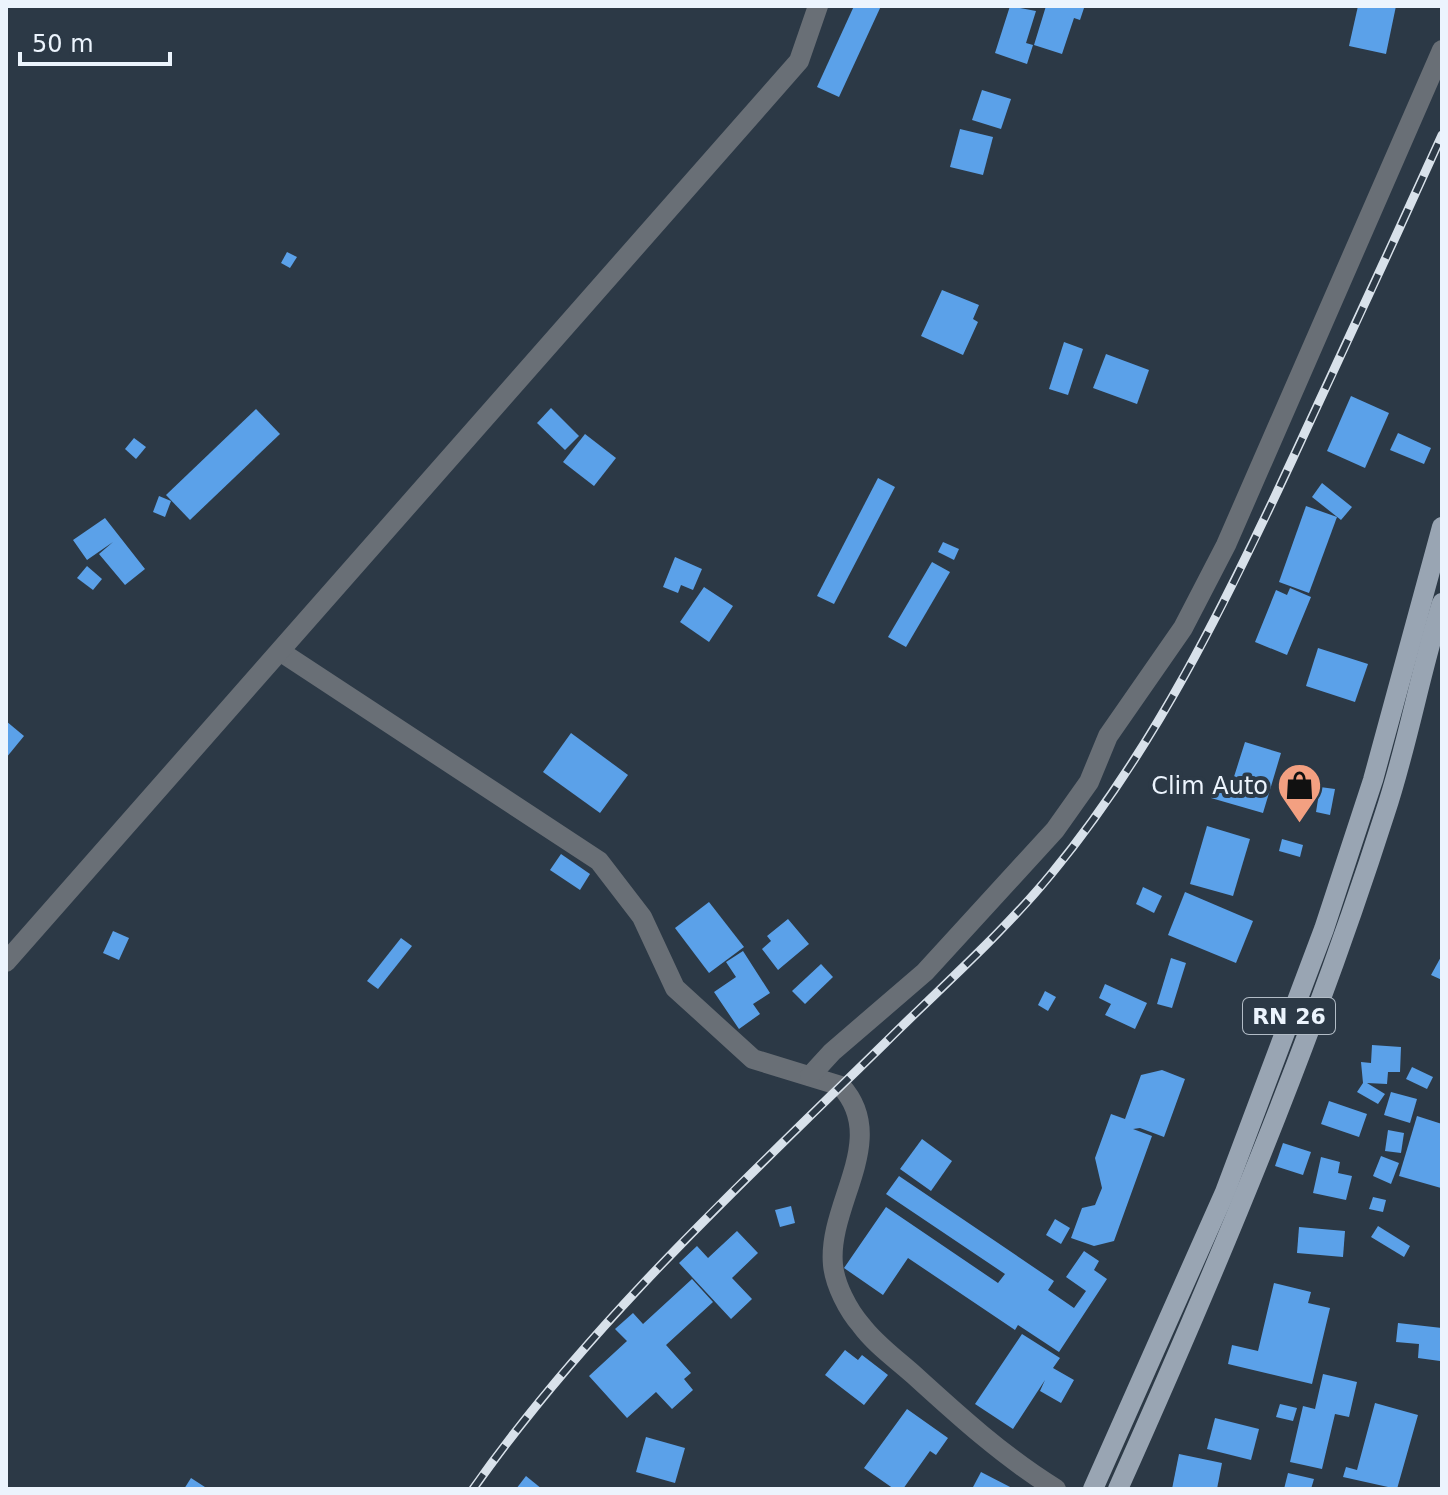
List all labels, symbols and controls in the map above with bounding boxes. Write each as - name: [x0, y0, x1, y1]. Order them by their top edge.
- scale bar: [20, 16, 170, 66]
- text: 50 m: [32, 30, 94, 58]
- shop icon: Clim Auto: [1275, 762, 1323, 825]
- place label: Clim Auto: [1151, 772, 1268, 800]
- road number: RN 26: [1243, 998, 1335, 1034]

